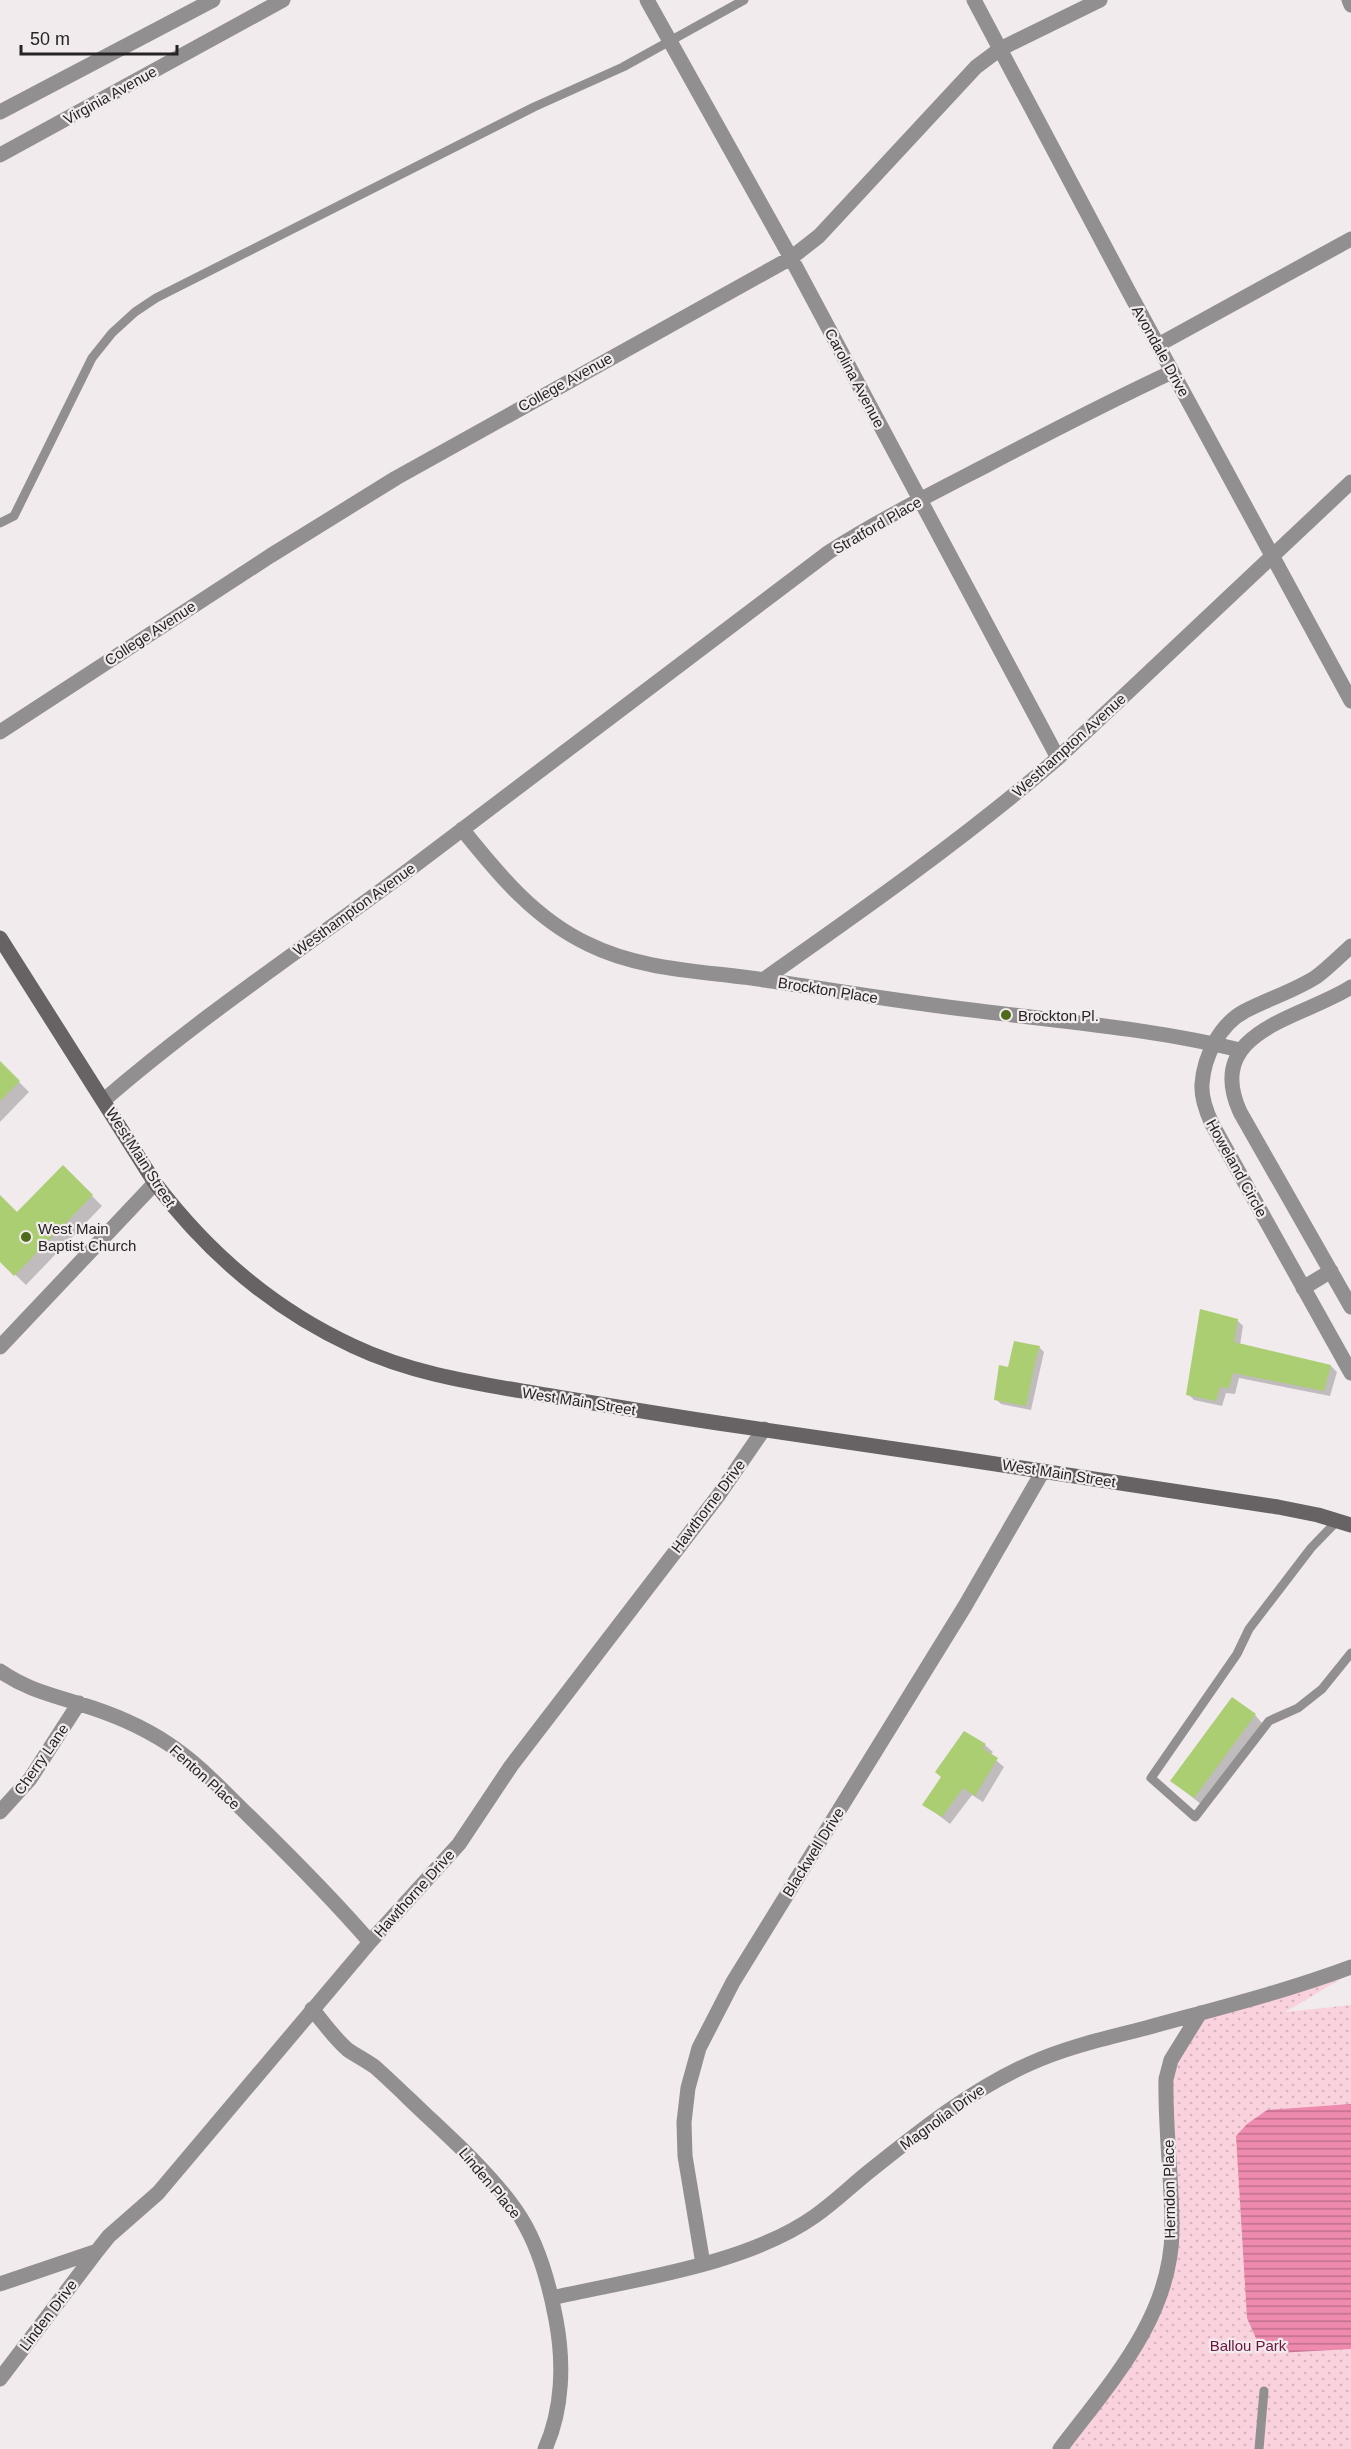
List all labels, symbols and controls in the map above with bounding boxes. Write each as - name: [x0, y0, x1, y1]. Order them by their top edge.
- scale bar: [21, 18, 177, 56]
- text: 50 m: [30, 29, 70, 49]
- street label: Virginia Avenue: [61, 62, 159, 128]
- street label: Avondale Drive: [1129, 303, 1193, 399]
- street label: Carolina Avenue: [822, 326, 888, 430]
- street label: College Avenue: [515, 349, 615, 415]
- street label: Stratford Place: [830, 493, 924, 557]
- street label: College Avenue: [101, 597, 199, 669]
- street label: Westhampton Avenue: [1009, 690, 1129, 800]
- street label: Westhampton Avenue: [290, 859, 418, 959]
- street label: Brockton Place: [777, 974, 879, 1006]
- place label: Brockton Pl.: [1018, 1007, 1099, 1024]
- marker: Brockton Pl.: [999, 1008, 1013, 1022]
- street label: West Main Street: [103, 1104, 180, 1210]
- street label: Howeland Circle: [1203, 1116, 1271, 1220]
- place label: West Main Baptist Church: [38, 1220, 136, 1254]
- marker: West Main Baptist Church: [19, 1230, 33, 1244]
- street label: West Main Street: [521, 1384, 638, 1419]
- street label: Hawthorne Drive: [668, 1456, 748, 1556]
- street label: West Main Street: [1001, 1456, 1118, 1491]
- street label: Cherry Lane: [10, 1720, 72, 1798]
- street label: Fenton Place: [166, 1741, 244, 1813]
- street label: Blackwell Drive: [779, 1804, 847, 1900]
- street label: Hawthorne Drive: [370, 1846, 458, 1940]
- street label: Magnolia Drive: [897, 2081, 987, 2153]
- street label: Herndon Place: [1160, 2139, 1178, 2239]
- street label: Linden Place: [456, 2144, 524, 2222]
- street label: Linden Drive: [16, 2276, 80, 2354]
- park label: Ballou Park: [1210, 2337, 1287, 2354]

